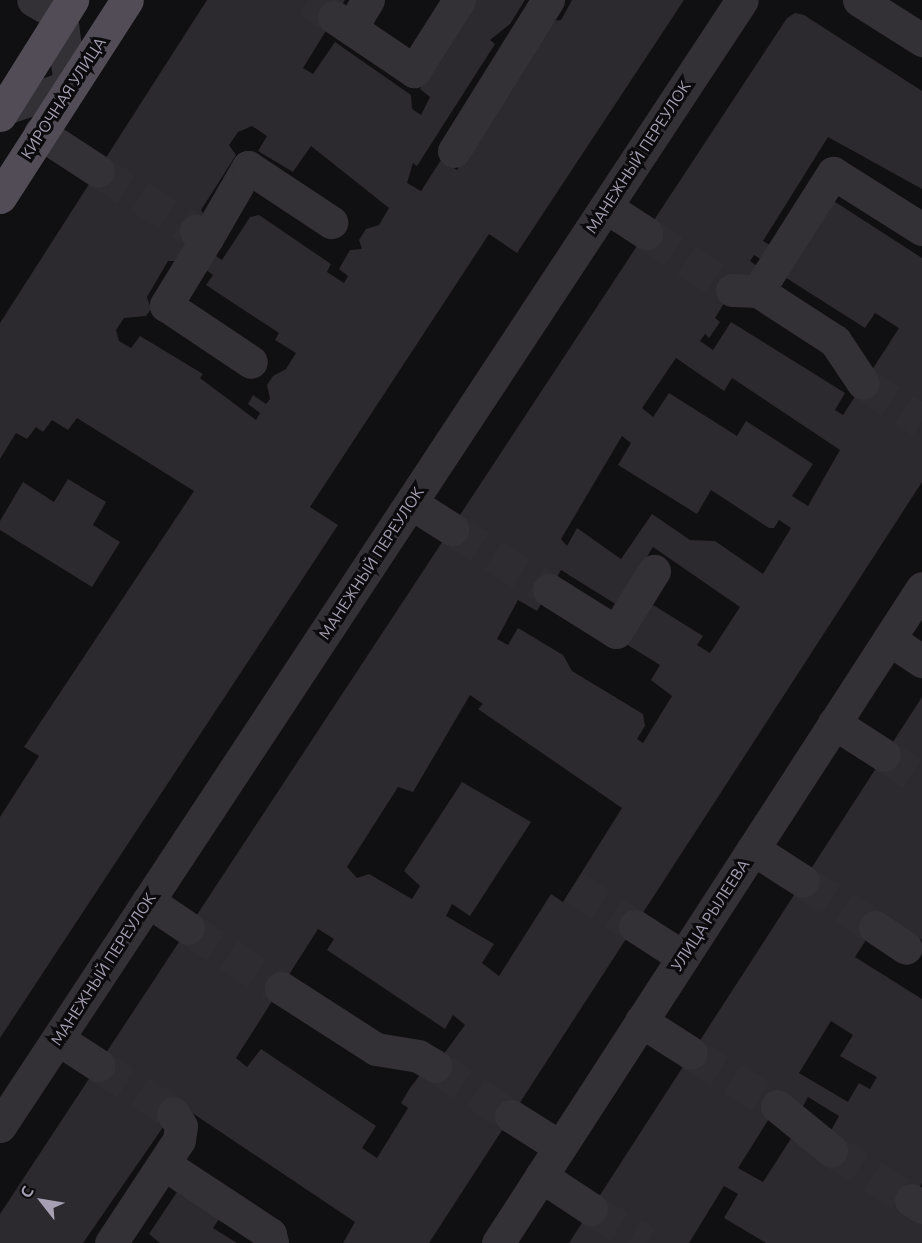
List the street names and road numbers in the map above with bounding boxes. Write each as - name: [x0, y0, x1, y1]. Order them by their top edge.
- street label: КИРОЧНАЯ УЛИЦА: [17, 34, 109, 162]
- street label: МАНЕЖНЫЙ ПЕРЕУЛОК: [581, 77, 695, 237]
- street label: МАНЕЖНЫЙ ПЕРЕУЛОК: [314, 483, 428, 643]
- street label: УЛИЦА РЫЛЕЕВА: [667, 856, 753, 974]
- street label: МАНЕЖНЫЙ ПЕРЕУЛОК: [46, 889, 160, 1049]

